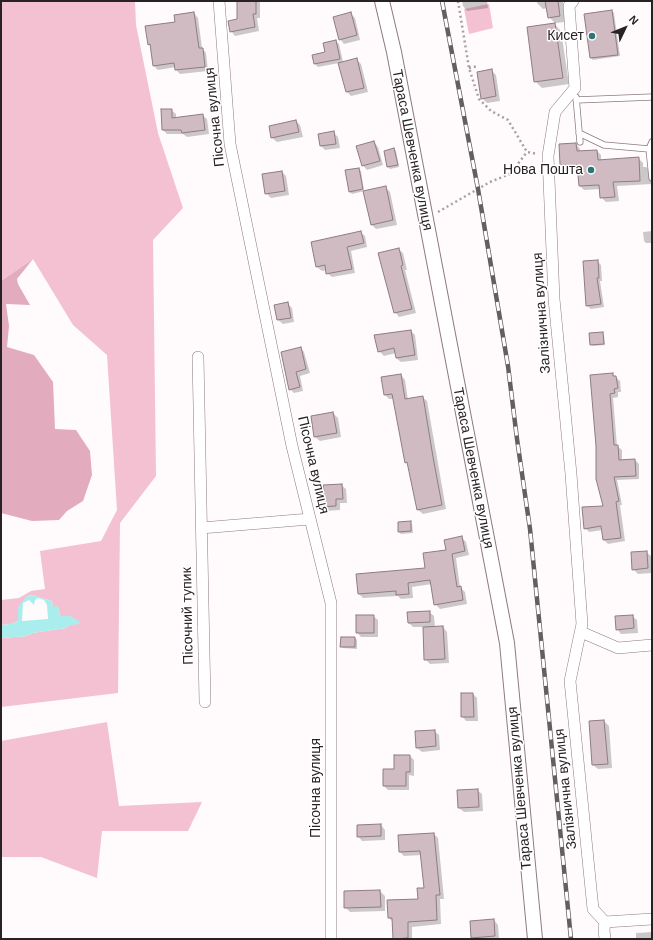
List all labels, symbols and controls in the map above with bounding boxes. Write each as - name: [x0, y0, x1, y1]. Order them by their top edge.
- north arrow: [605, 8, 645, 48]
- text: N: [627, 13, 641, 27]
- place label: Кисет: [547, 28, 584, 44]
- marker: Кисет: [587, 31, 597, 41]
- street label: Пісочна вулиця: [201, 66, 229, 168]
- street label: Тараса Шевченка вулиця: [388, 68, 436, 232]
- place label: Нова Пошта: [503, 162, 583, 178]
- marker: Нова Пошта: [586, 165, 596, 175]
- street label: Залізнична вулиця: [529, 252, 555, 374]
- street label: Тараса Шевченка вулиця: [449, 386, 497, 550]
- street label: Пісочна вулиця: [294, 414, 332, 516]
- street label: Пісочний тупик: [179, 567, 197, 665]
- street label: Тараса Шевченка вулиця: [504, 706, 536, 870]
- street label: Залізнична вулиця: [551, 728, 581, 850]
- street label: Пісочна вулиця: [308, 738, 324, 838]

